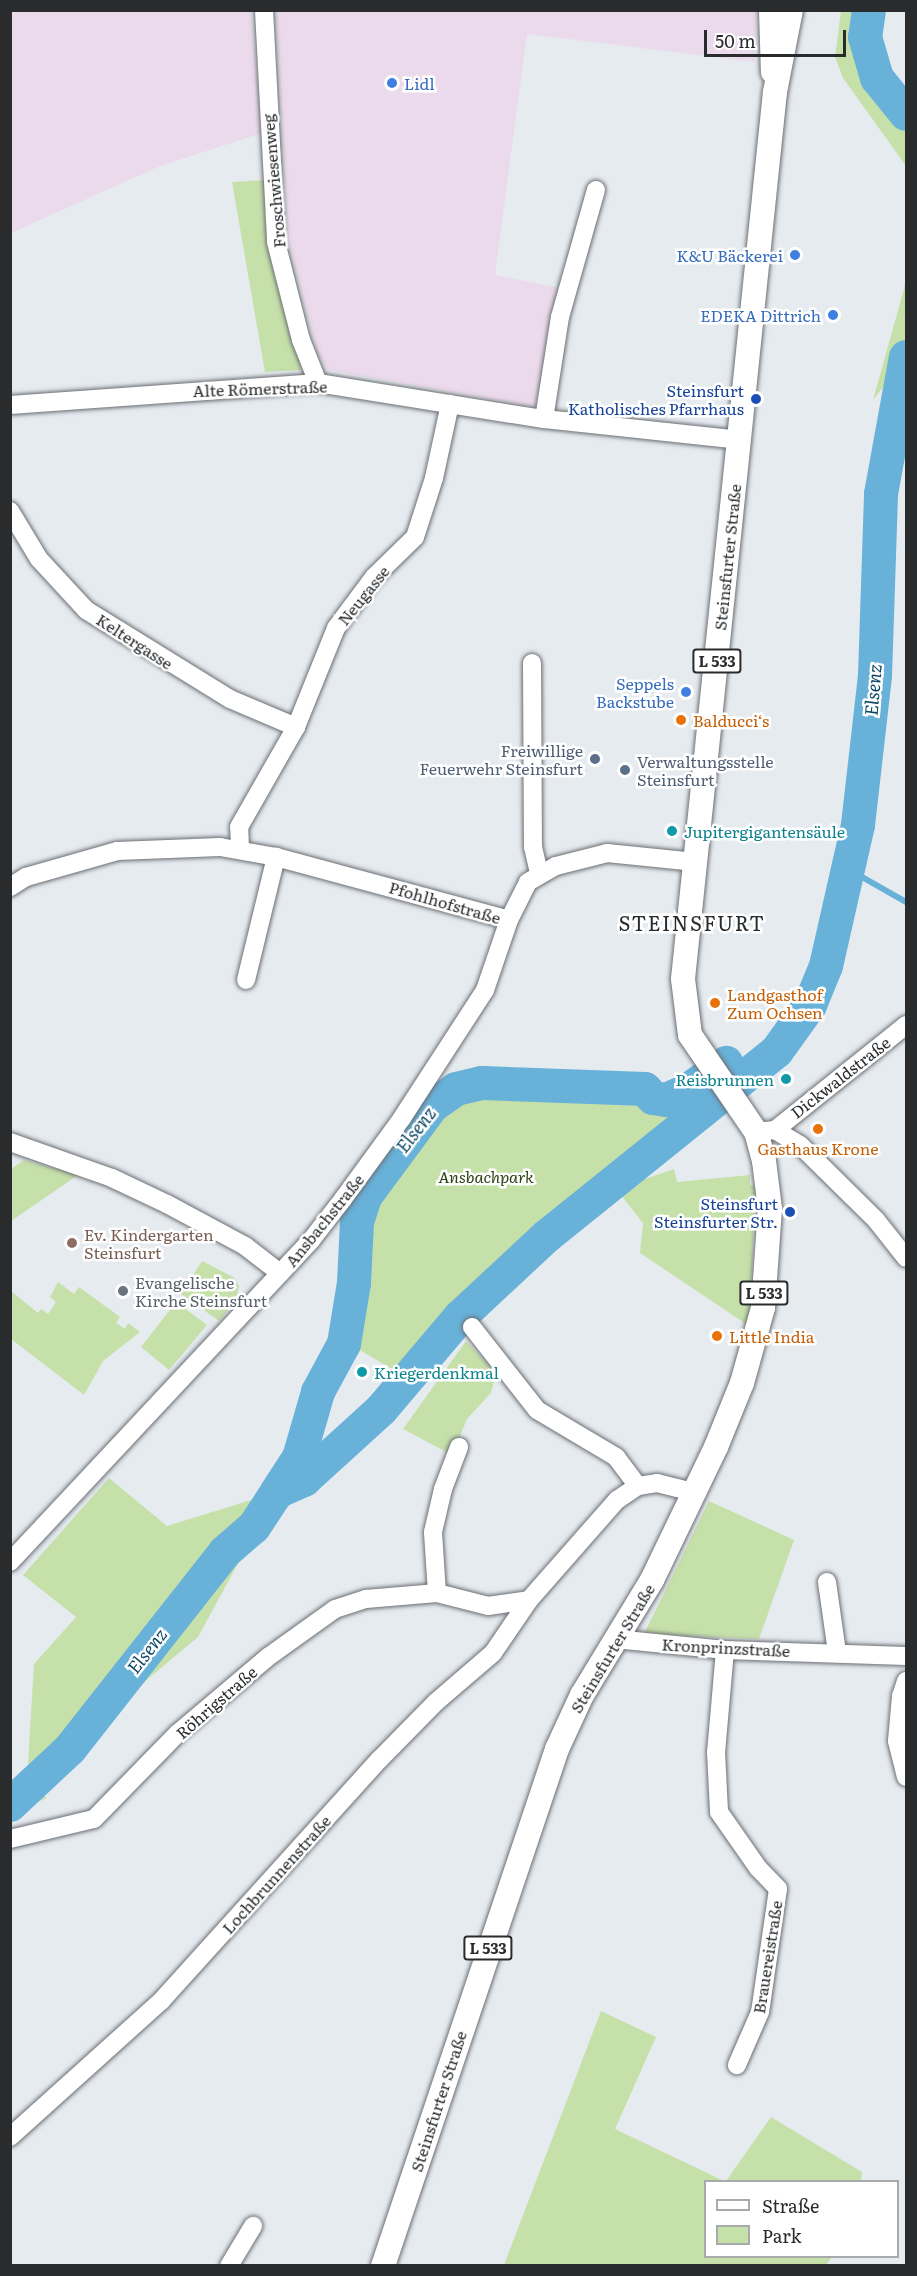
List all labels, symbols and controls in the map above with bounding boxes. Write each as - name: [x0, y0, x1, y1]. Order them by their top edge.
- scale bar: [707, 18, 850, 56]
- text: 50 m: [715, 27, 756, 54]
- place label: Lidl: [404, 73, 435, 93]
- marker: Lidl: [385, 76, 399, 90]
- street label: Froschwiesenweg: [258, 113, 288, 249]
- place label: K&U Bäckerei: [676, 245, 783, 265]
- marker: K&U Bäckerei: [788, 248, 802, 262]
- place label: EDEKA Dittrich: [700, 305, 821, 325]
- marker: EDEKA Dittrich: [826, 308, 840, 322]
- street label: Alte Römerstraße: [192, 376, 328, 400]
- place label: Steinsfurt Katholisches Pfarrhaus: [568, 380, 744, 418]
- marker: Steinsfurt Katholisches Pfarrhaus: [749, 392, 763, 406]
- street label: Steinsfurter Straße: [710, 483, 744, 631]
- street label: Neugasse: [333, 561, 393, 629]
- street label: Keltergasse: [93, 609, 177, 673]
- road number: L 533: [692, 649, 742, 673]
- water label: Elsenz: [860, 663, 886, 717]
- place label: Seppels Backstube: [596, 673, 674, 711]
- marker: Seppels Backstube: [679, 685, 693, 699]
- place label: Balducci‘s: [693, 710, 769, 730]
- marker: Balducci‘s: [674, 713, 688, 727]
- place label: Freiwillige Feuerwehr Steinsfurt: [419, 740, 583, 778]
- place label: Verwaltungsstelle Steinsfurt: [637, 751, 774, 789]
- marker: Freiwillige Feuerwehr Steinsfurt: [588, 752, 602, 766]
- marker: Verwaltungsstelle Steinsfurt: [618, 763, 632, 777]
- place label: Jupitergigantensäule: [684, 821, 845, 841]
- marker: Jupitergigantensäule: [665, 824, 679, 838]
- street label: Pfohlhofstraße: [387, 877, 503, 927]
- district label: STEINSFURT: [619, 910, 765, 934]
- place label: Landgasthof Zum Ochsen: [727, 984, 823, 1022]
- marker: Landgasthof Zum Ochsen: [708, 996, 722, 1010]
- street label: Dickwaldstraße: [787, 1032, 893, 1122]
- place label: Reisbrunnen: [675, 1069, 774, 1089]
- marker: Reisbrunnen: [779, 1072, 793, 1086]
- water label: Elsenz: [392, 1103, 440, 1157]
- marker: Gasthaus Krone: [811, 1122, 825, 1136]
- place label: Gasthaus Krone: [758, 1138, 878, 1158]
- park label: Ansbachpark: [438, 1166, 534, 1186]
- street label: Ansbachstraße: [281, 1170, 367, 1270]
- place label: Steinsfurt Steinsfurter Str.: [654, 1193, 778, 1231]
- marker: Steinsfurt Steinsfurter Str.: [783, 1205, 797, 1219]
- place label: Ev. Kindergarten Steinsfurt: [84, 1224, 214, 1262]
- marker: Ev. Kindergarten Steinsfurt: [65, 1236, 79, 1250]
- place label: Evangelische Kirche Steinsfurt: [135, 1272, 267, 1310]
- road number: L 533: [738, 1281, 789, 1305]
- marker: Evangelische Kirche Steinsfurt: [116, 1284, 130, 1298]
- place label: Little India: [729, 1326, 814, 1346]
- marker: Little India: [710, 1329, 724, 1343]
- place label: Kriegerdenkmal: [374, 1362, 499, 1382]
- marker: Kriegerdenkmal: [355, 1365, 369, 1379]
- street label: Steinsfurter Straße: [566, 1580, 658, 1716]
- water label: Elsenz: [123, 1624, 171, 1678]
- street label: Kronprinzstraße: [661, 1634, 791, 1660]
- street label: Röhrigstraße: [172, 1662, 260, 1742]
- street label: Lochbrunnenstraße: [218, 1811, 334, 1937]
- street label: Brauereistraße: [749, 1899, 785, 2015]
- road number: L 533: [462, 1936, 514, 1960]
- street label: Steinsfurter Straße: [406, 2028, 470, 2174]
- legend: [704, 2180, 899, 2258]
- text: Straße: [762, 2192, 819, 2219]
- text: Park: [762, 2222, 801, 2249]

